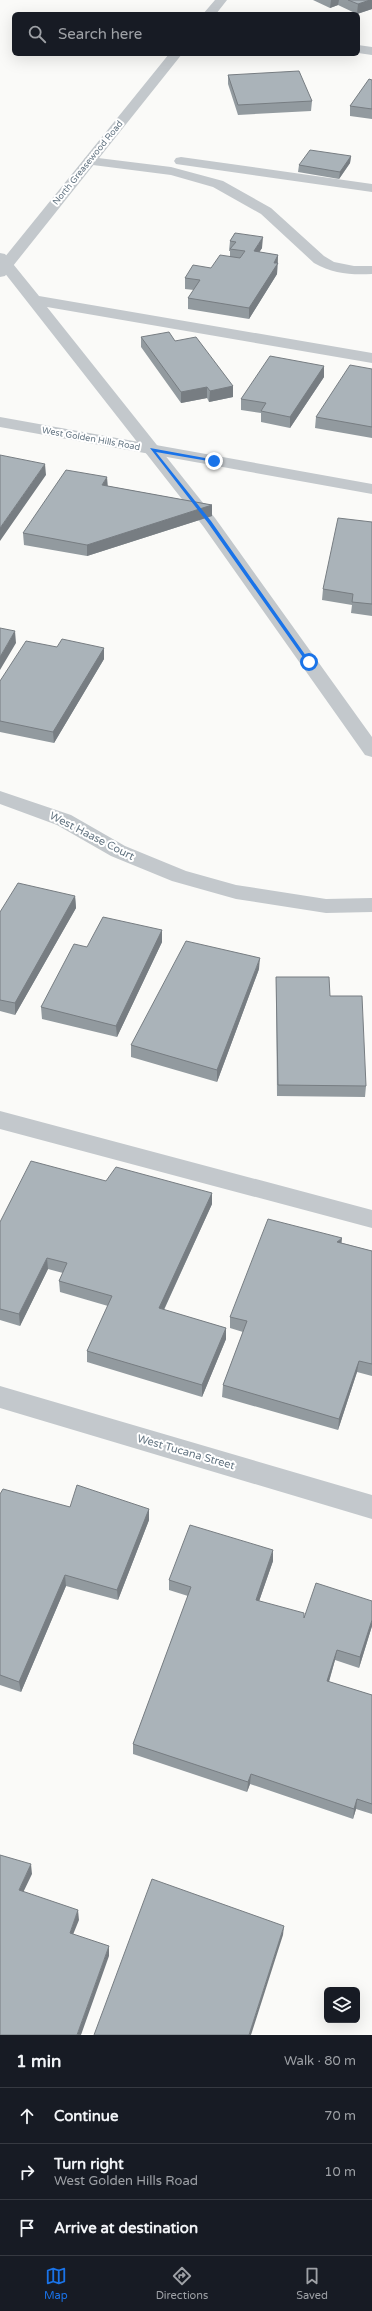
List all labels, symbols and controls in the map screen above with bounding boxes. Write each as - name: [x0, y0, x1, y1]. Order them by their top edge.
- search box: [12, 12, 360, 56]
- icon: search: [26, 23, 48, 45]
- text: Search here: [58, 25, 142, 43]
- street label: North Greasewood Road: [51, 119, 125, 207]
- street label: West Golden Hills Road: [41, 425, 141, 453]
- route end: [205, 452, 223, 470]
- route start: [300, 653, 318, 671]
- street label: West Haase Court: [47, 809, 137, 863]
- street label: West Tucana Street: [136, 1432, 236, 1472]
- map controls: [324, 1987, 360, 2023]
- button: layers: [324, 1987, 360, 2023]
- text: 1 min: [16, 2051, 61, 2072]
- text: Walk · 80 m: [284, 2053, 356, 2069]
- icon: ahead: [16, 2105, 38, 2127]
- text: Continue: [54, 2107, 118, 2125]
- text: 70 m: [324, 2108, 356, 2124]
- text: Turn right: [54, 2155, 124, 2173]
- icon: right: [16, 2161, 38, 2183]
- text: 10 m: [324, 2164, 356, 2180]
- text: West Golden Hills Road: [54, 2173, 198, 2189]
- icon: arrive: [16, 2217, 38, 2239]
- text: Arrive at destination: [54, 2219, 198, 2237]
- tab: Map: [44, 2265, 68, 2302]
- tab: Directions: [156, 2265, 208, 2302]
- tab: Saved: [296, 2265, 328, 2302]

